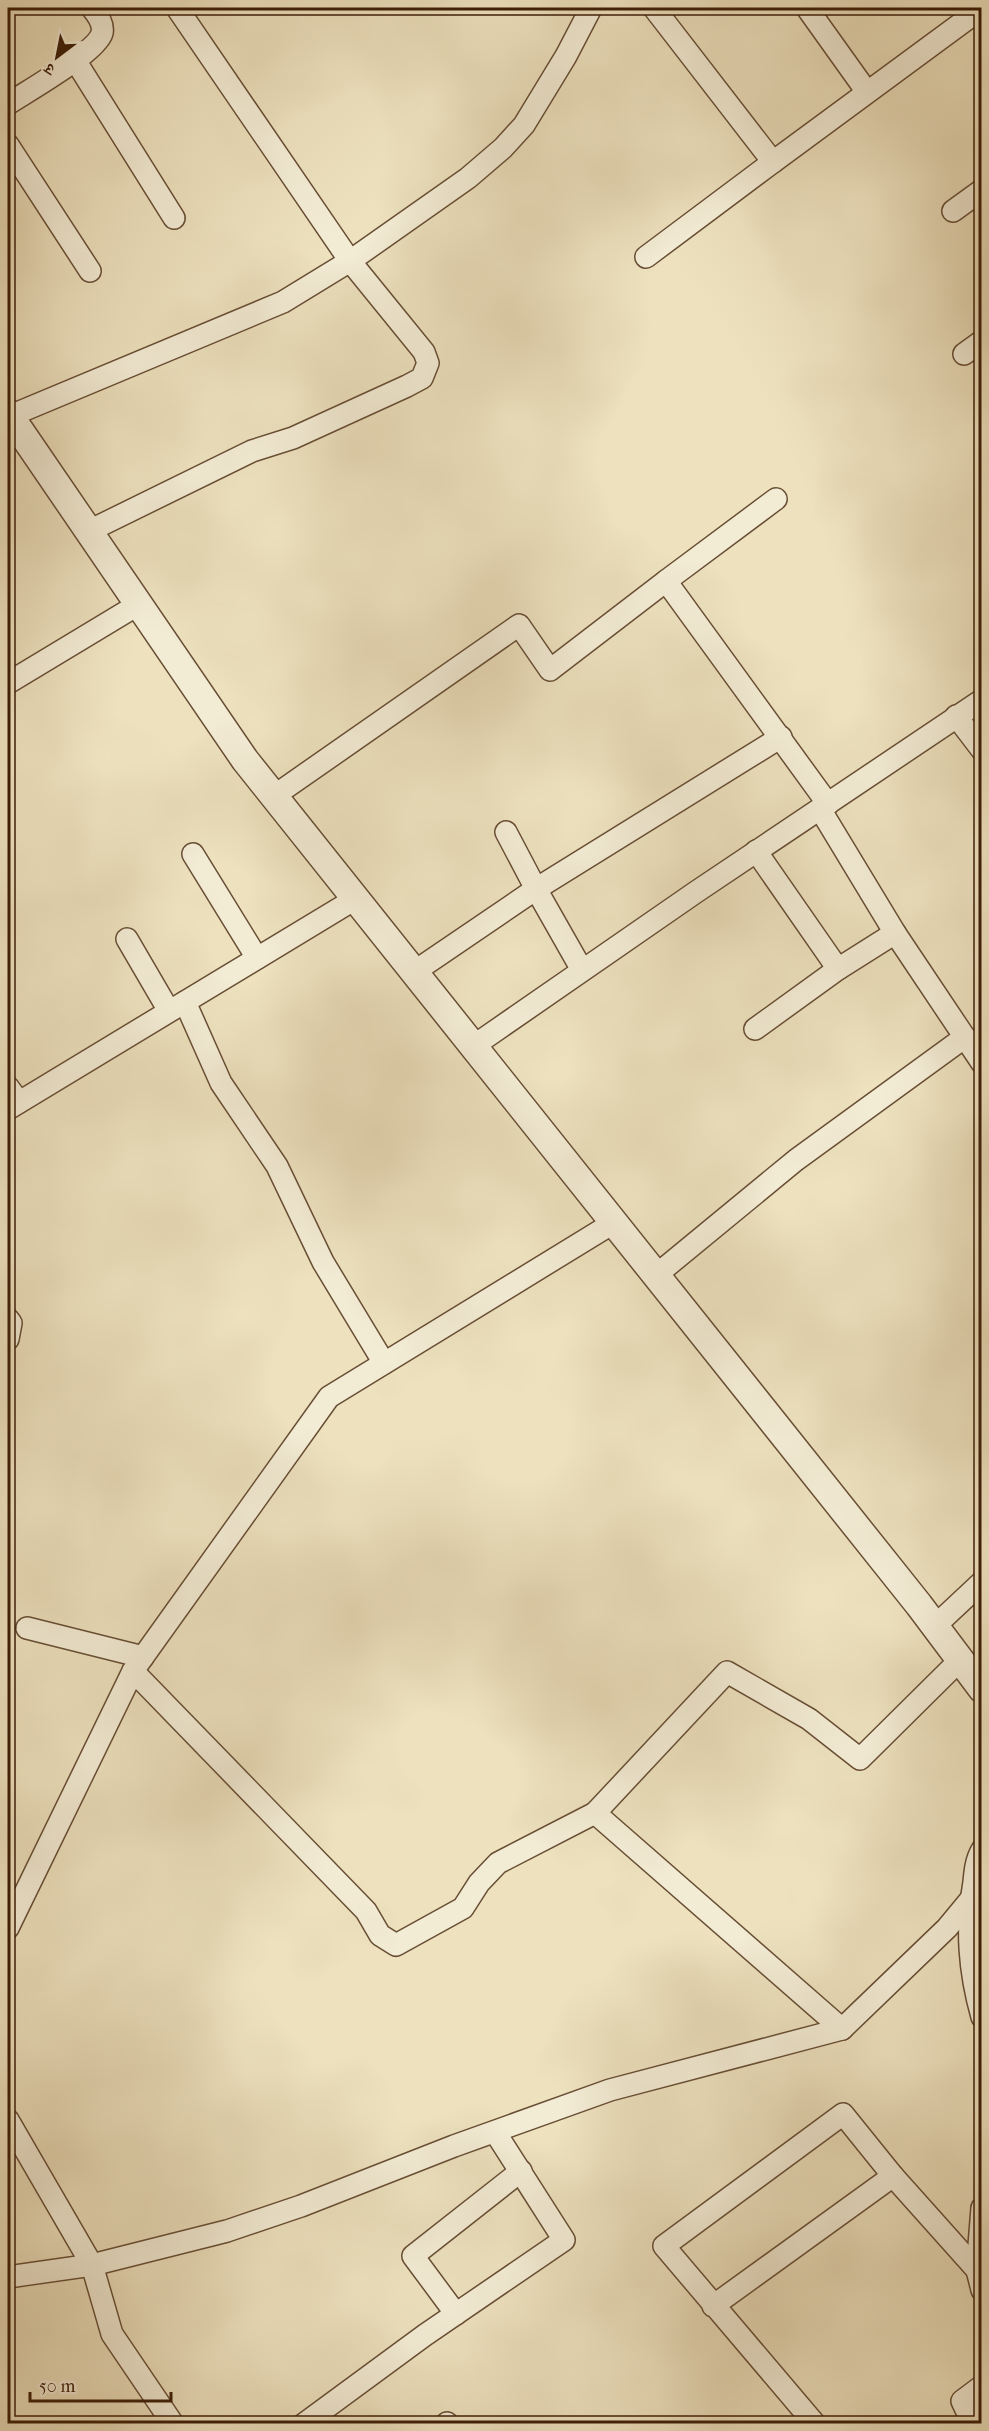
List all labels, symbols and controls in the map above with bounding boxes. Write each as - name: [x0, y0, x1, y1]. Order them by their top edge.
- north arrow: [27, 27, 87, 87]
- text: उ: [39, 58, 59, 80]
- scale bar: [30, 2365, 171, 2403]
- text: 50 m: [39, 2376, 76, 2397]

